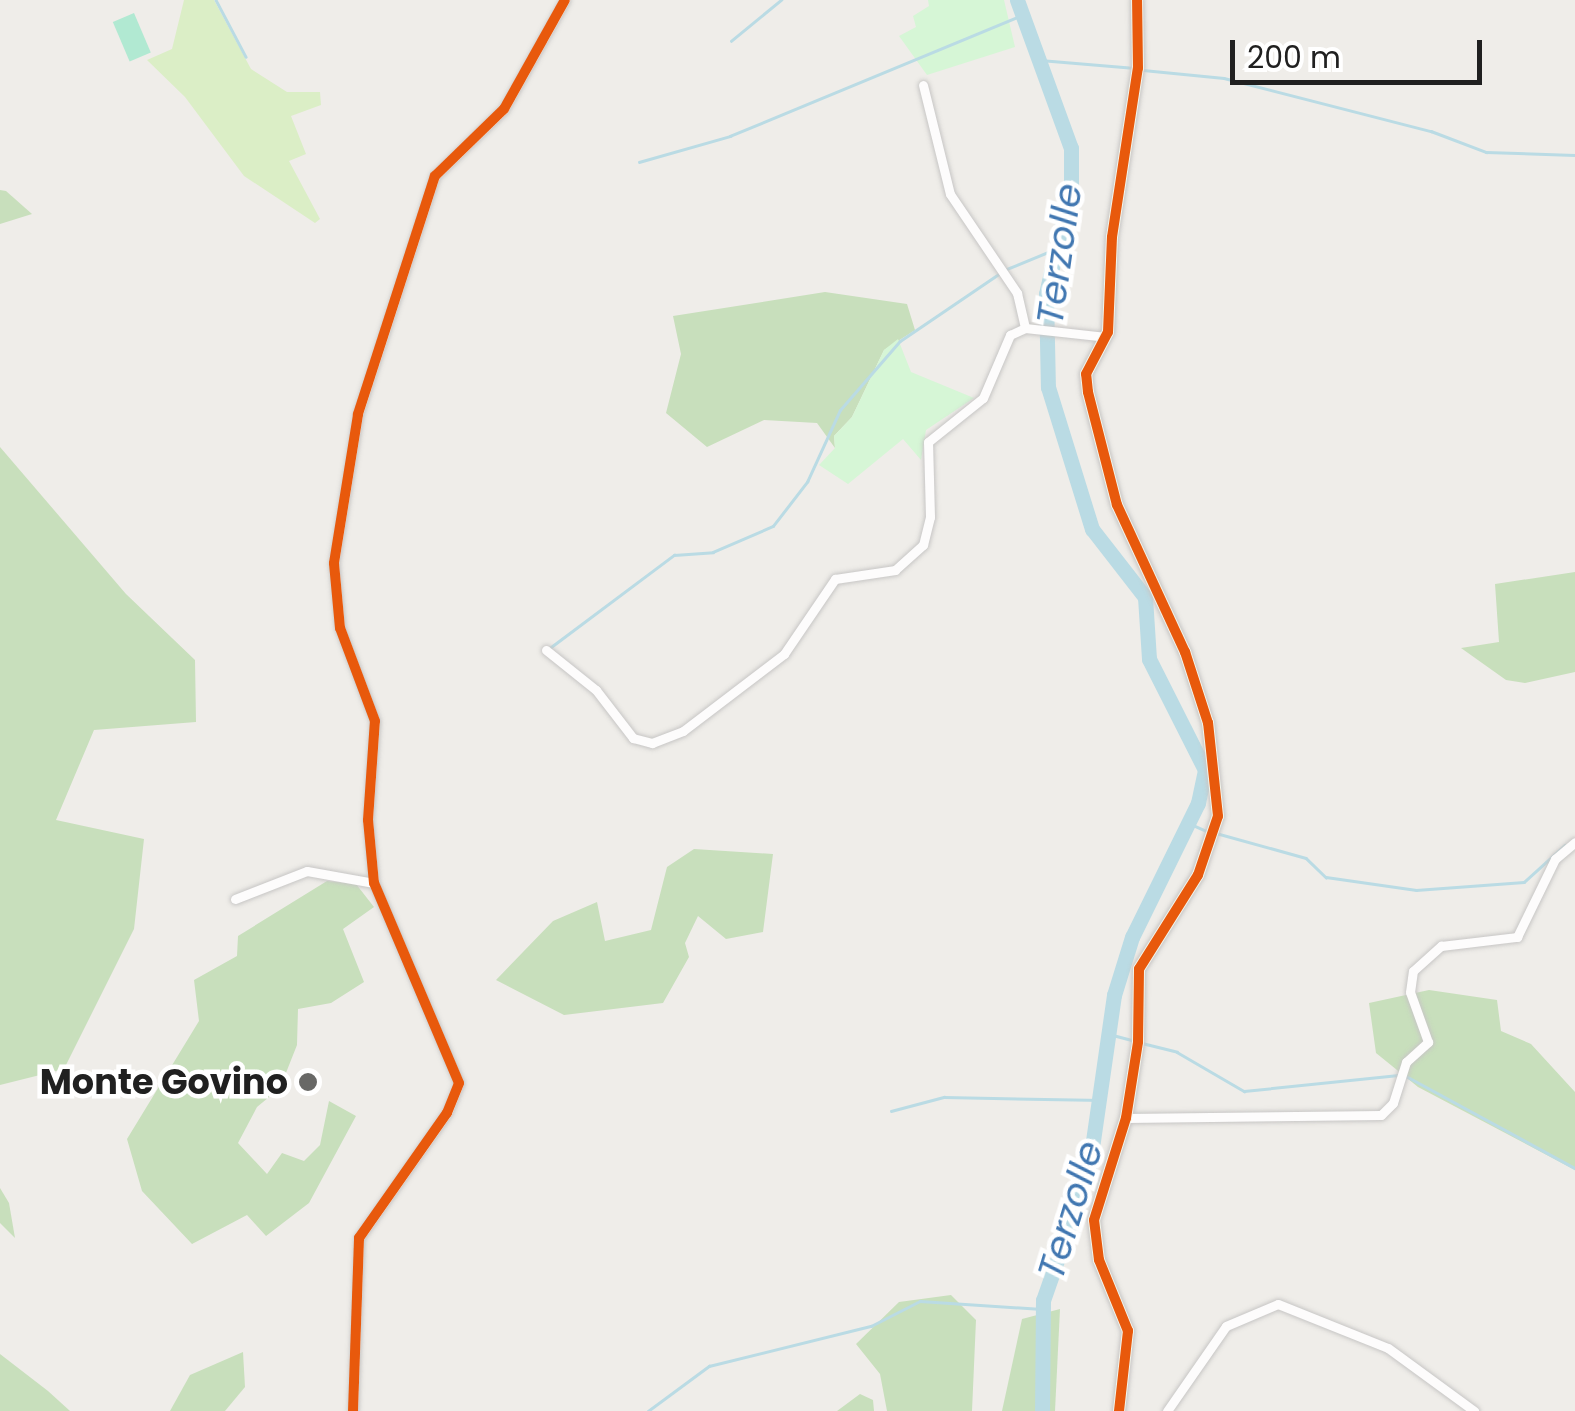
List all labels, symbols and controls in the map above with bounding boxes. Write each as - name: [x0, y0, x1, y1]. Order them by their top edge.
- scale bar: [1235, 20, 1488, 82]
- text: 200 m: [1247, 36, 1341, 79]
- water label: Terzolle: [1027, 180, 1091, 328]
- place label: Monte Govino: [40, 1061, 288, 1103]
- marker: Monte Govino: [297, 1071, 319, 1093]
- water label: Terzolle: [1027, 1135, 1113, 1285]

